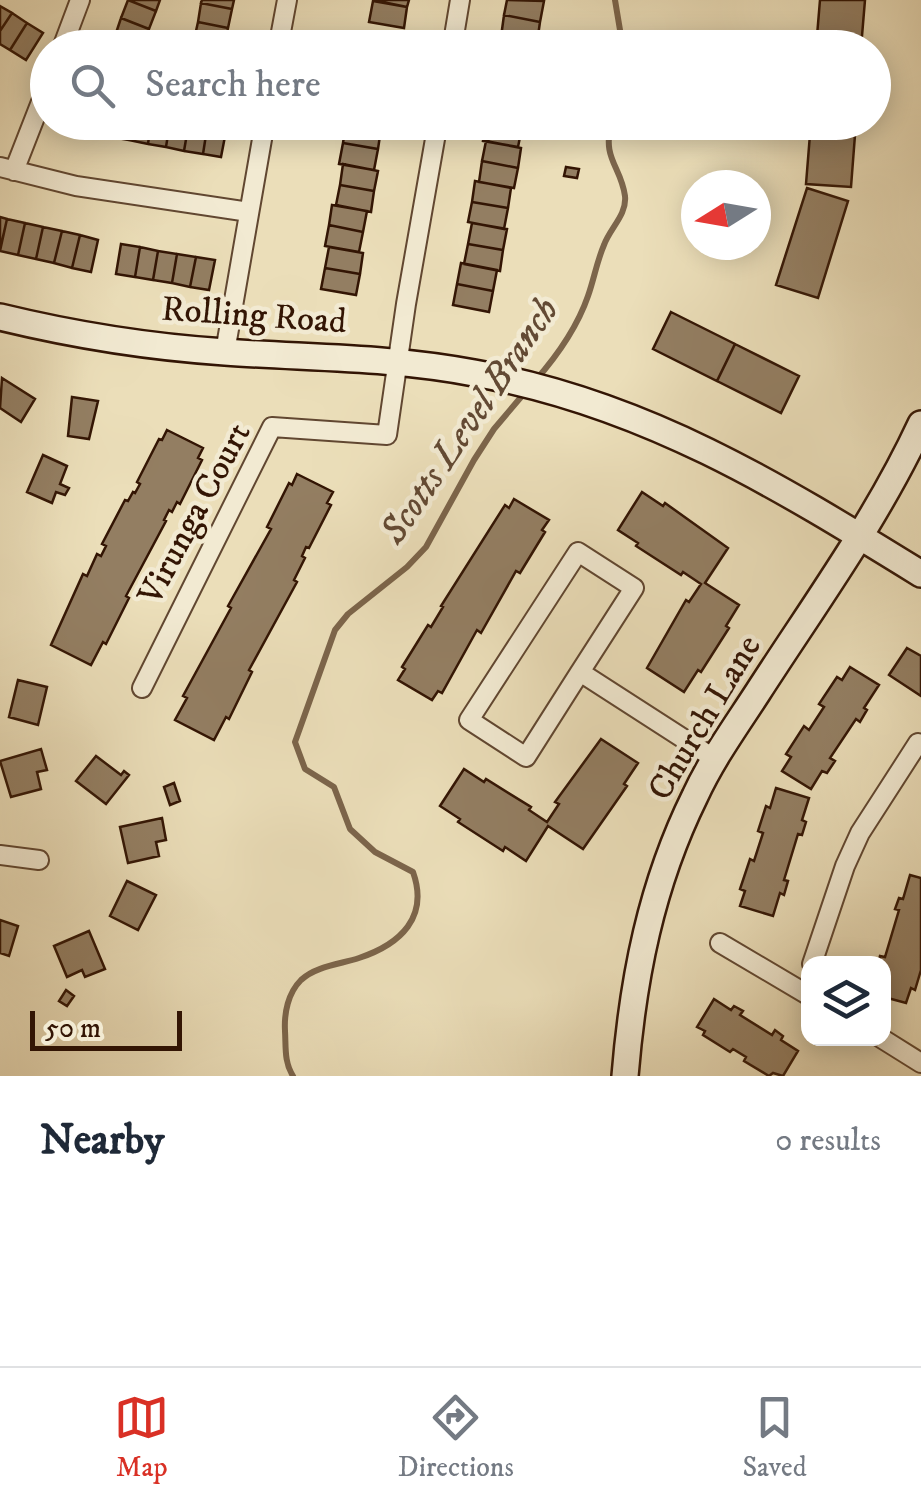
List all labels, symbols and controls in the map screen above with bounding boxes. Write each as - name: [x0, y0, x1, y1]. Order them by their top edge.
- search box: [30, 30, 891, 140]
- icon: search: [65, 58, 120, 113]
- text: Search here: [145, 61, 321, 109]
- north arrow: [681, 170, 771, 260]
- street label: Rolling Road: [160, 288, 349, 344]
- water label: Scotts Level Branch: [369, 289, 570, 554]
- street label: Virunga Court: [128, 415, 261, 613]
- street label: Church Lane: [639, 627, 771, 809]
- map controls: [801, 956, 891, 1046]
- button: layers: [801, 956, 891, 1046]
- scale bar: [30, 1006, 182, 1050]
- text: 50 m: [45, 1011, 101, 1046]
- text: Nearby: [40, 1115, 164, 1167]
- text: 0 results: [775, 1121, 881, 1161]
- tab: Map: [114, 1390, 169, 1485]
- tab: Directions: [398, 1390, 514, 1485]
- tab: Saved: [742, 1390, 807, 1485]

